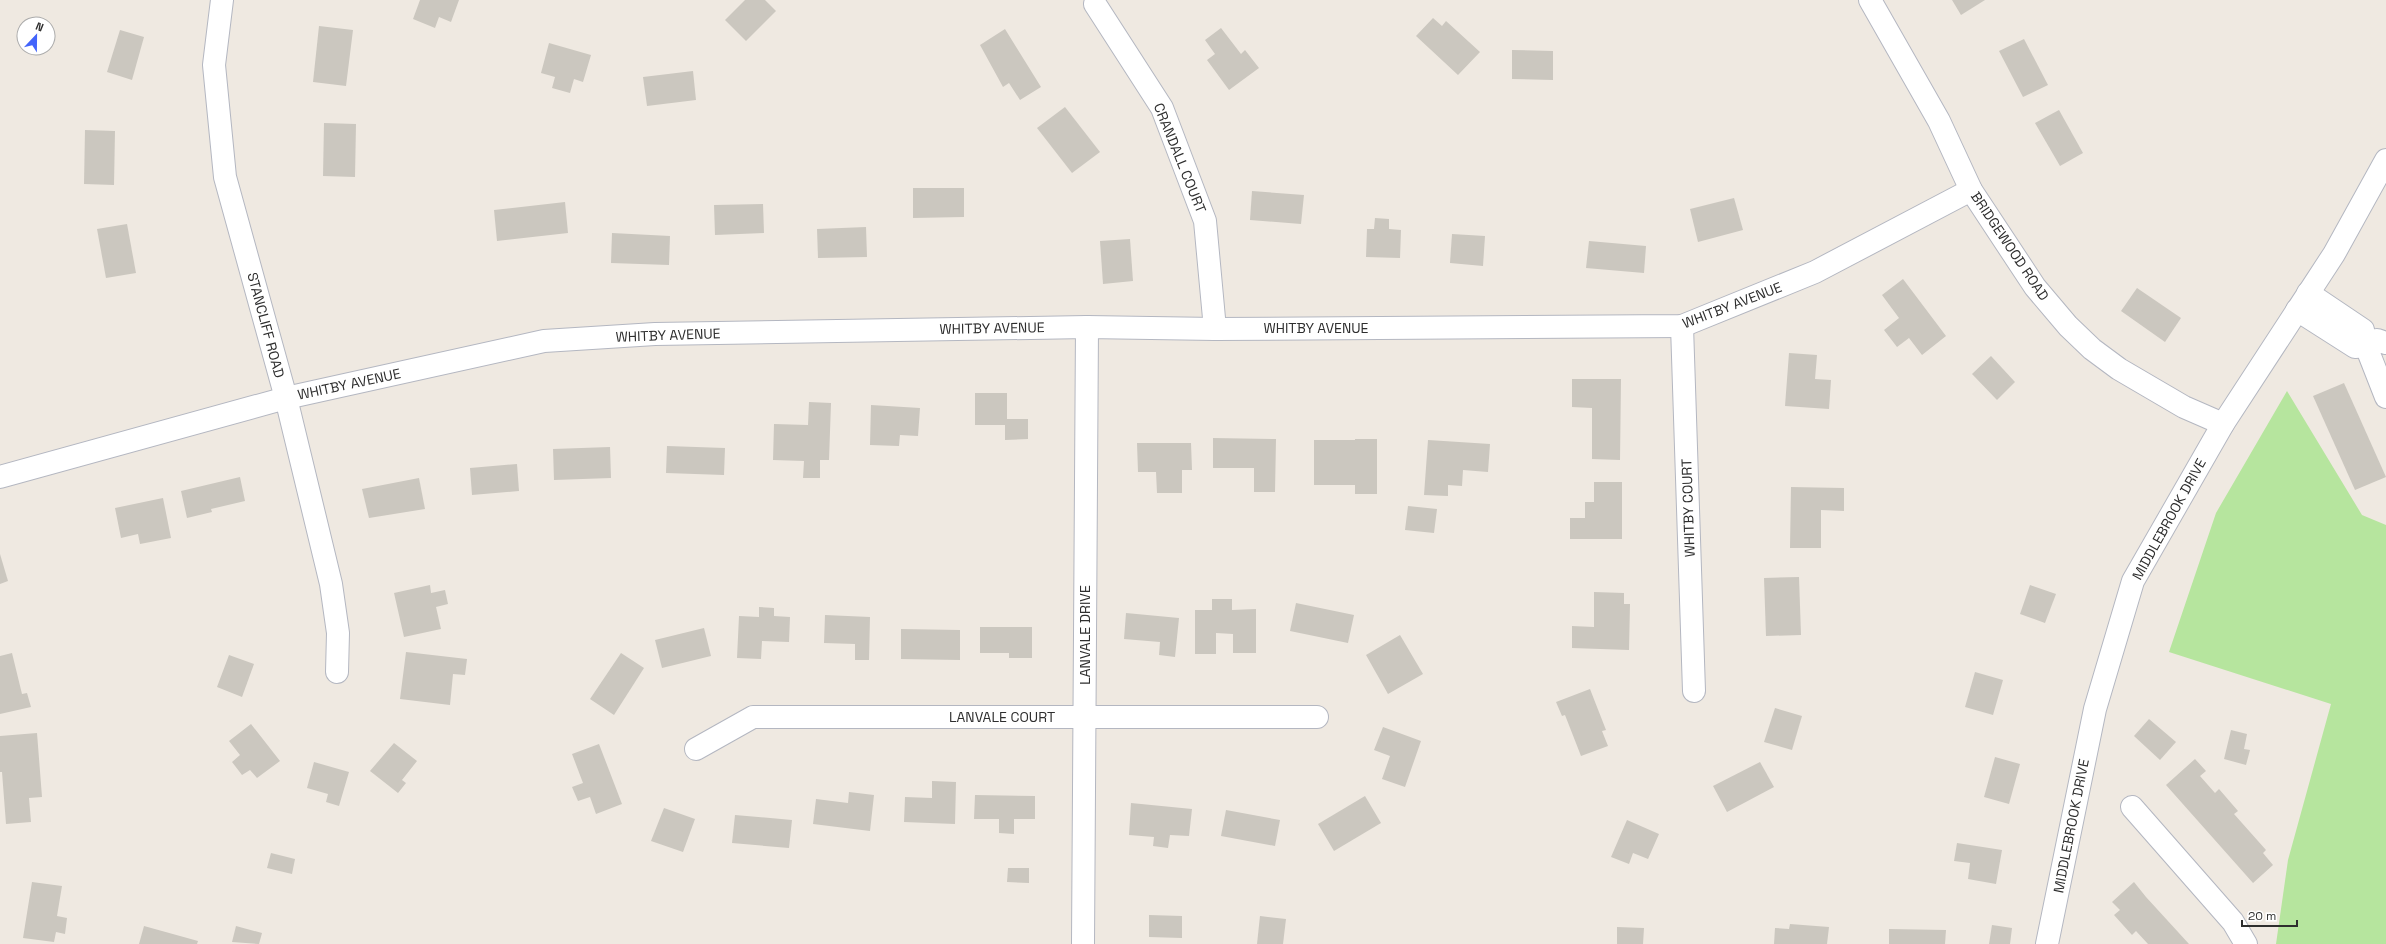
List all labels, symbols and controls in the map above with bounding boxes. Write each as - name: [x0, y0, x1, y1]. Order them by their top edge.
- north arrow: [16, 16, 56, 56]
- text: N: [34, 19, 46, 35]
- street label: CRANDALL COURT: [1150, 100, 1210, 216]
- street label: BRIDGEWOOD ROAD: [1967, 188, 2053, 304]
- street label: STANCLIFF ROAD: [243, 270, 289, 380]
- street label: WHITBY AVENUE: [1680, 278, 1784, 332]
- street label: WHITBY AVENUE: [939, 318, 1045, 338]
- street label: WHITBY AVENUE: [1263, 319, 1369, 337]
- street label: WHITBY AVENUE: [615, 324, 721, 346]
- street label: WHITBY AVENUE: [296, 364, 402, 404]
- street label: MIDDLEBROOK DRIVE: [2128, 455, 2210, 583]
- street label: WHITBY COURT: [1677, 458, 1699, 558]
- street label: LANVALE DRIVE: [1076, 585, 1094, 685]
- street label: LANVALE COURT: [949, 708, 1055, 726]
- street label: MIDDLEBROOK DRIVE: [2049, 757, 2093, 895]
- scale bar: [2242, 902, 2297, 928]
- text: 20 m: [2248, 908, 2276, 924]

